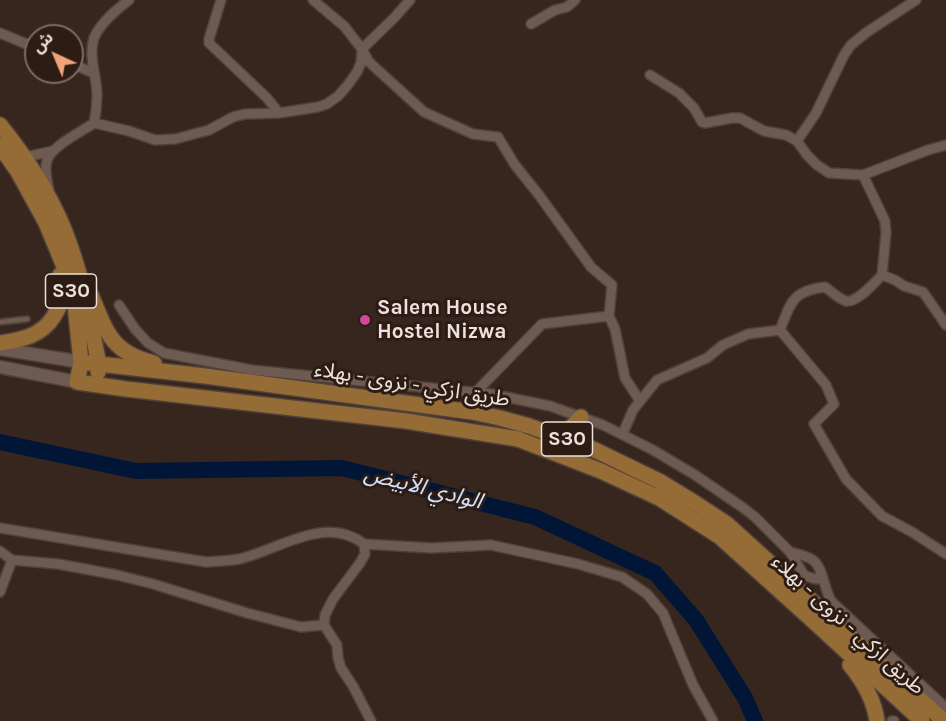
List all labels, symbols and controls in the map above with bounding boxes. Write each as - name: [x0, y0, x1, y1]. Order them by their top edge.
- north arrow: [24, 24, 84, 84]
- text: ش: [28, 28, 57, 57]
- road number: S30: [46, 274, 97, 308]
- place label: Salem House Hostel Nizwa: [377, 295, 508, 345]
- marker: Salem House Hostel Nizwa: [358, 313, 372, 327]
- street label: طريق ازكي - نزوى - بهلاء: [312, 357, 512, 413]
- road number: S30: [542, 422, 592, 456]
- water label: الوادي الأبيض: [361, 461, 485, 515]
- street label: طريق ازكي - نزوى - بهلاء: [766, 550, 930, 700]

